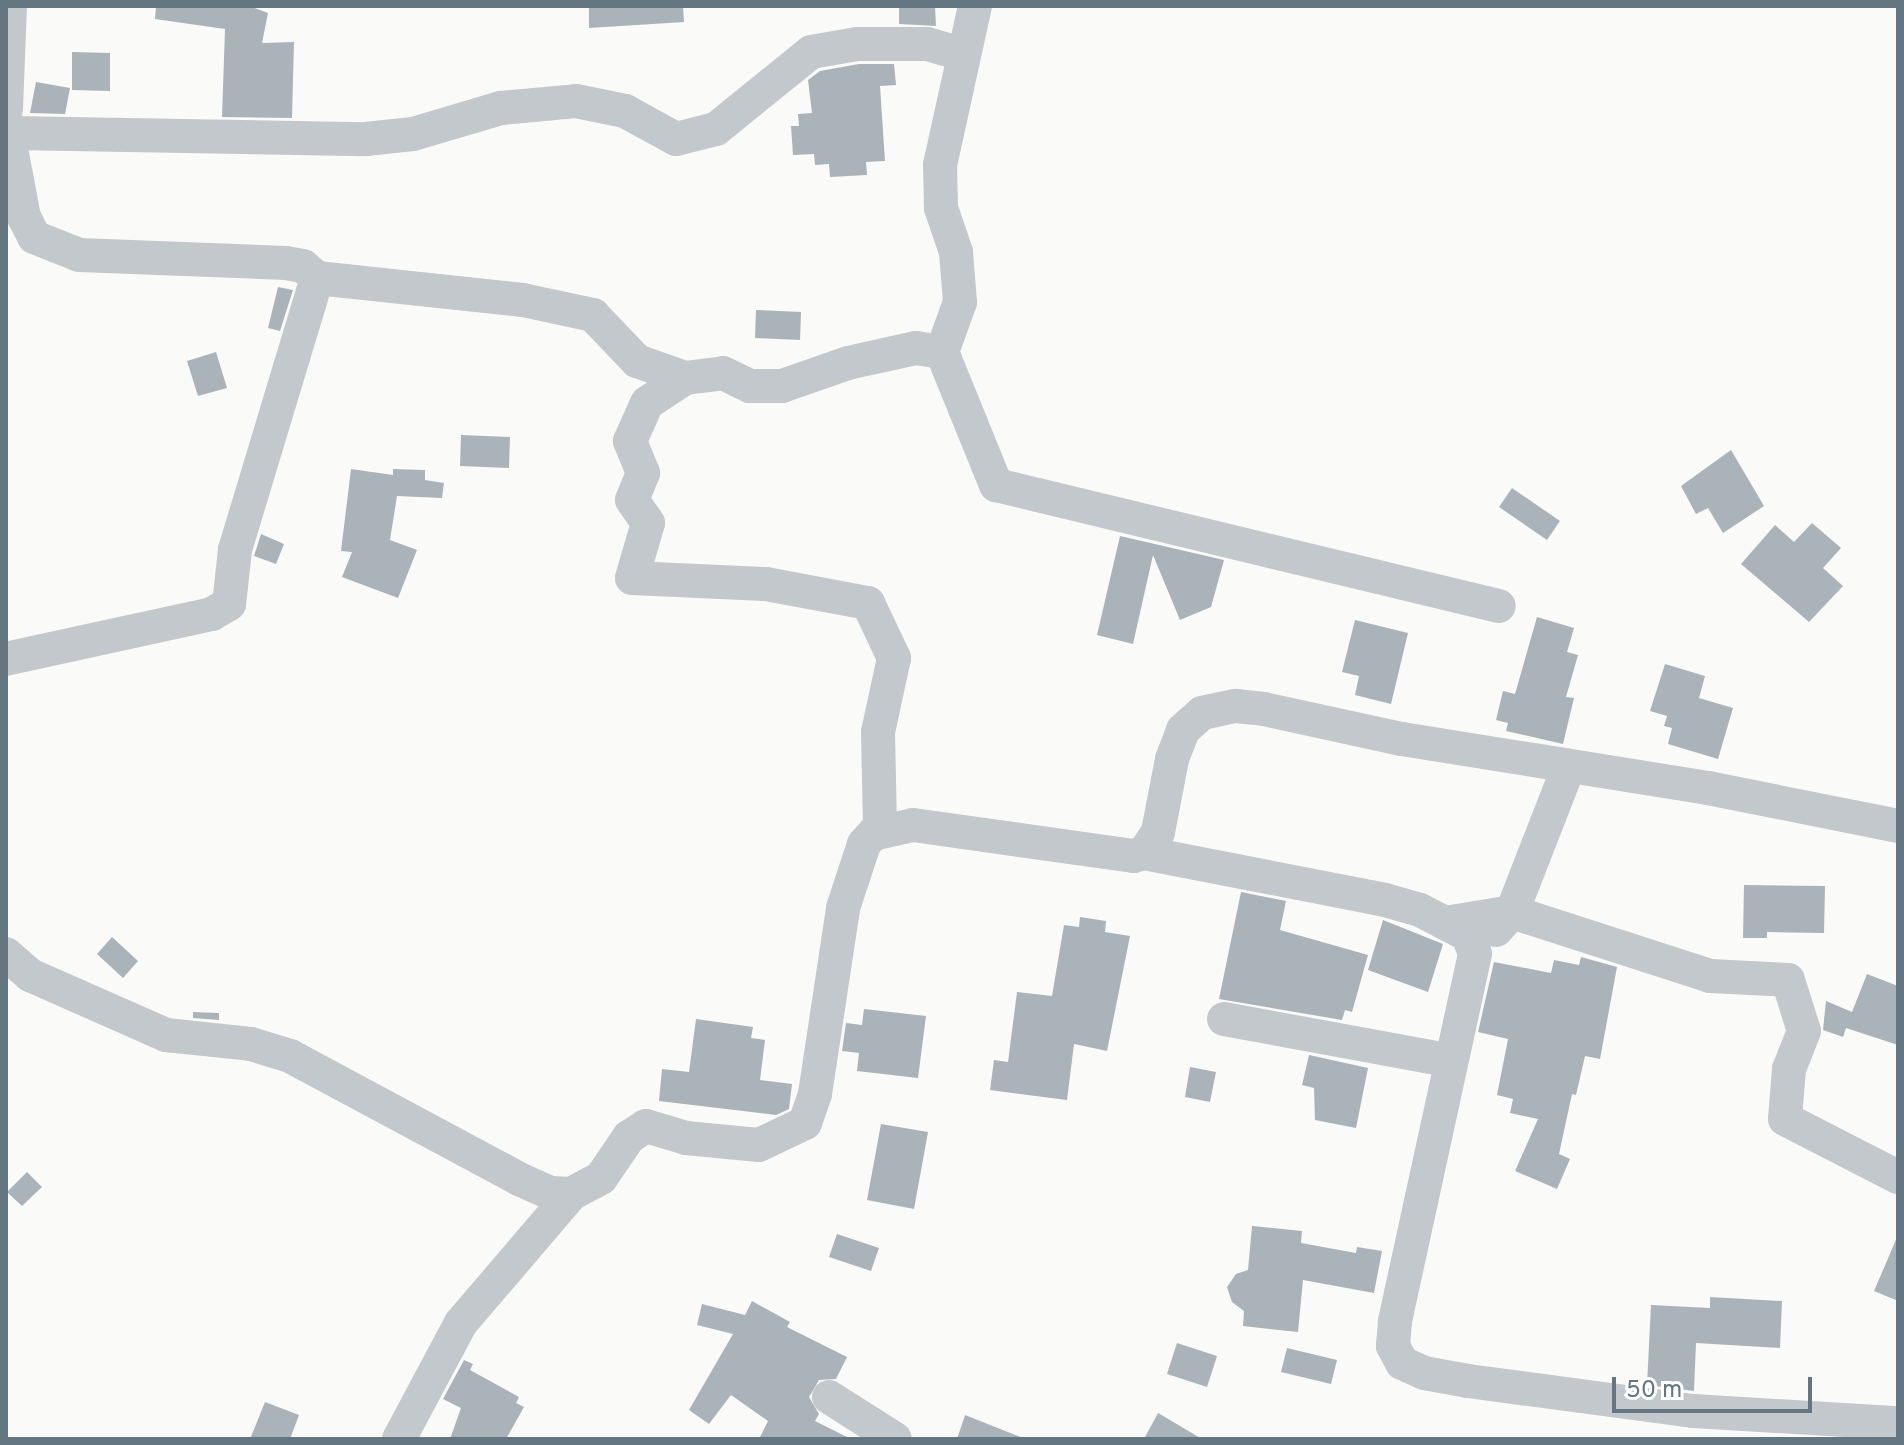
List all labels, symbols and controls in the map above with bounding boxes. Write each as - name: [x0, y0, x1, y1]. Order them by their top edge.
- scale bar: [1616, 1361, 1816, 1411]
- text: 50 m: [1626, 1376, 1682, 1406]

